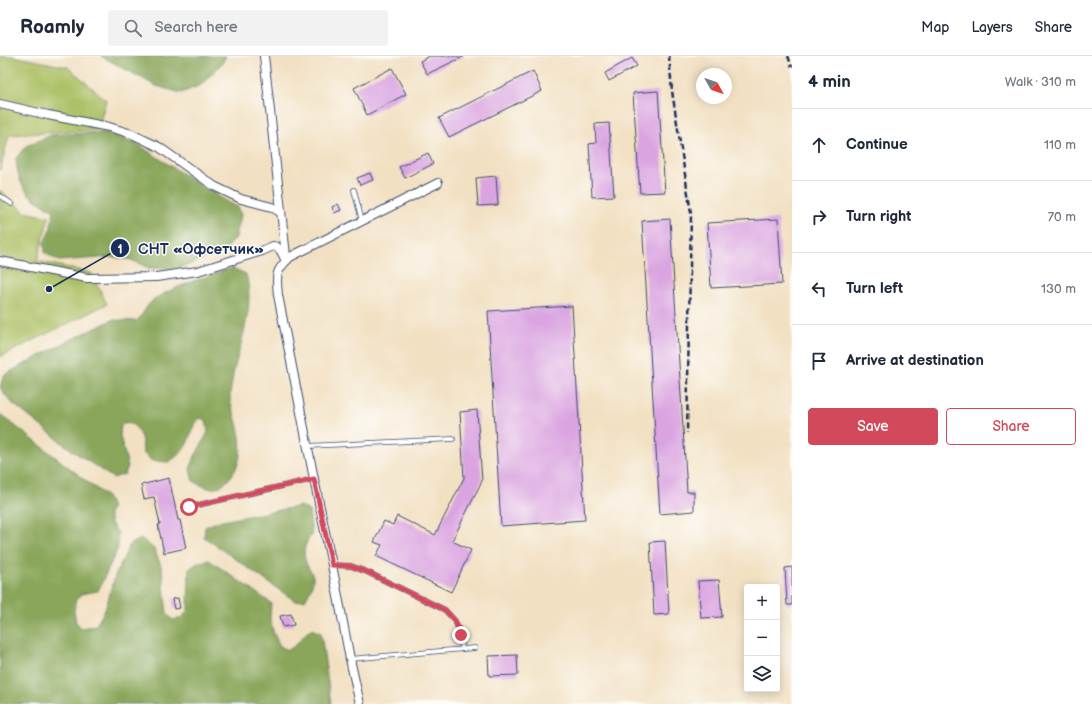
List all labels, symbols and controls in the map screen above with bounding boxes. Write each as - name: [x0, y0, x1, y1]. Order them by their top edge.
- search box: [108, 10, 388, 46]
- text: Roamly: [20, 16, 84, 39]
- icon: search: [122, 17, 144, 39]
- text: Search here: [154, 18, 238, 37]
- text: Map: [921, 19, 949, 36]
- text: Layers: [971, 19, 1013, 36]
- text: Share: [1035, 19, 1072, 36]
- north arrow: [696, 68, 732, 104]
- text: 4 min: [808, 72, 851, 92]
- text: Walk · 310 m: [1005, 74, 1076, 90]
- icon: ahead: [808, 134, 830, 156]
- text: Continue: [846, 135, 908, 154]
- text: 110 m: [1044, 137, 1076, 153]
- icon: right: [808, 206, 830, 228]
- text: Turn right: [846, 207, 911, 226]
- text: 70 m: [1048, 209, 1076, 225]
- callout: СНТ «Офсетчик»: [110, 235, 272, 262]
- text: СНТ «Офсетчик»: [138, 240, 264, 259]
- text: 1: [117, 242, 123, 257]
- icon: left: [808, 278, 830, 300]
- text: Turn left: [846, 279, 903, 298]
- text: 130 m: [1041, 281, 1076, 297]
- icon: arrive: [808, 350, 830, 372]
- text: Arrive at destination: [846, 351, 984, 370]
- button: Save: [808, 408, 938, 445]
- button: Share: [946, 408, 1076, 445]
- route start: [180, 498, 198, 516]
- map controls: [744, 584, 780, 692]
- button: +: [744, 584, 780, 620]
- button: −: [744, 620, 780, 656]
- route end: [452, 626, 470, 644]
- button: layers: [744, 656, 780, 692]

